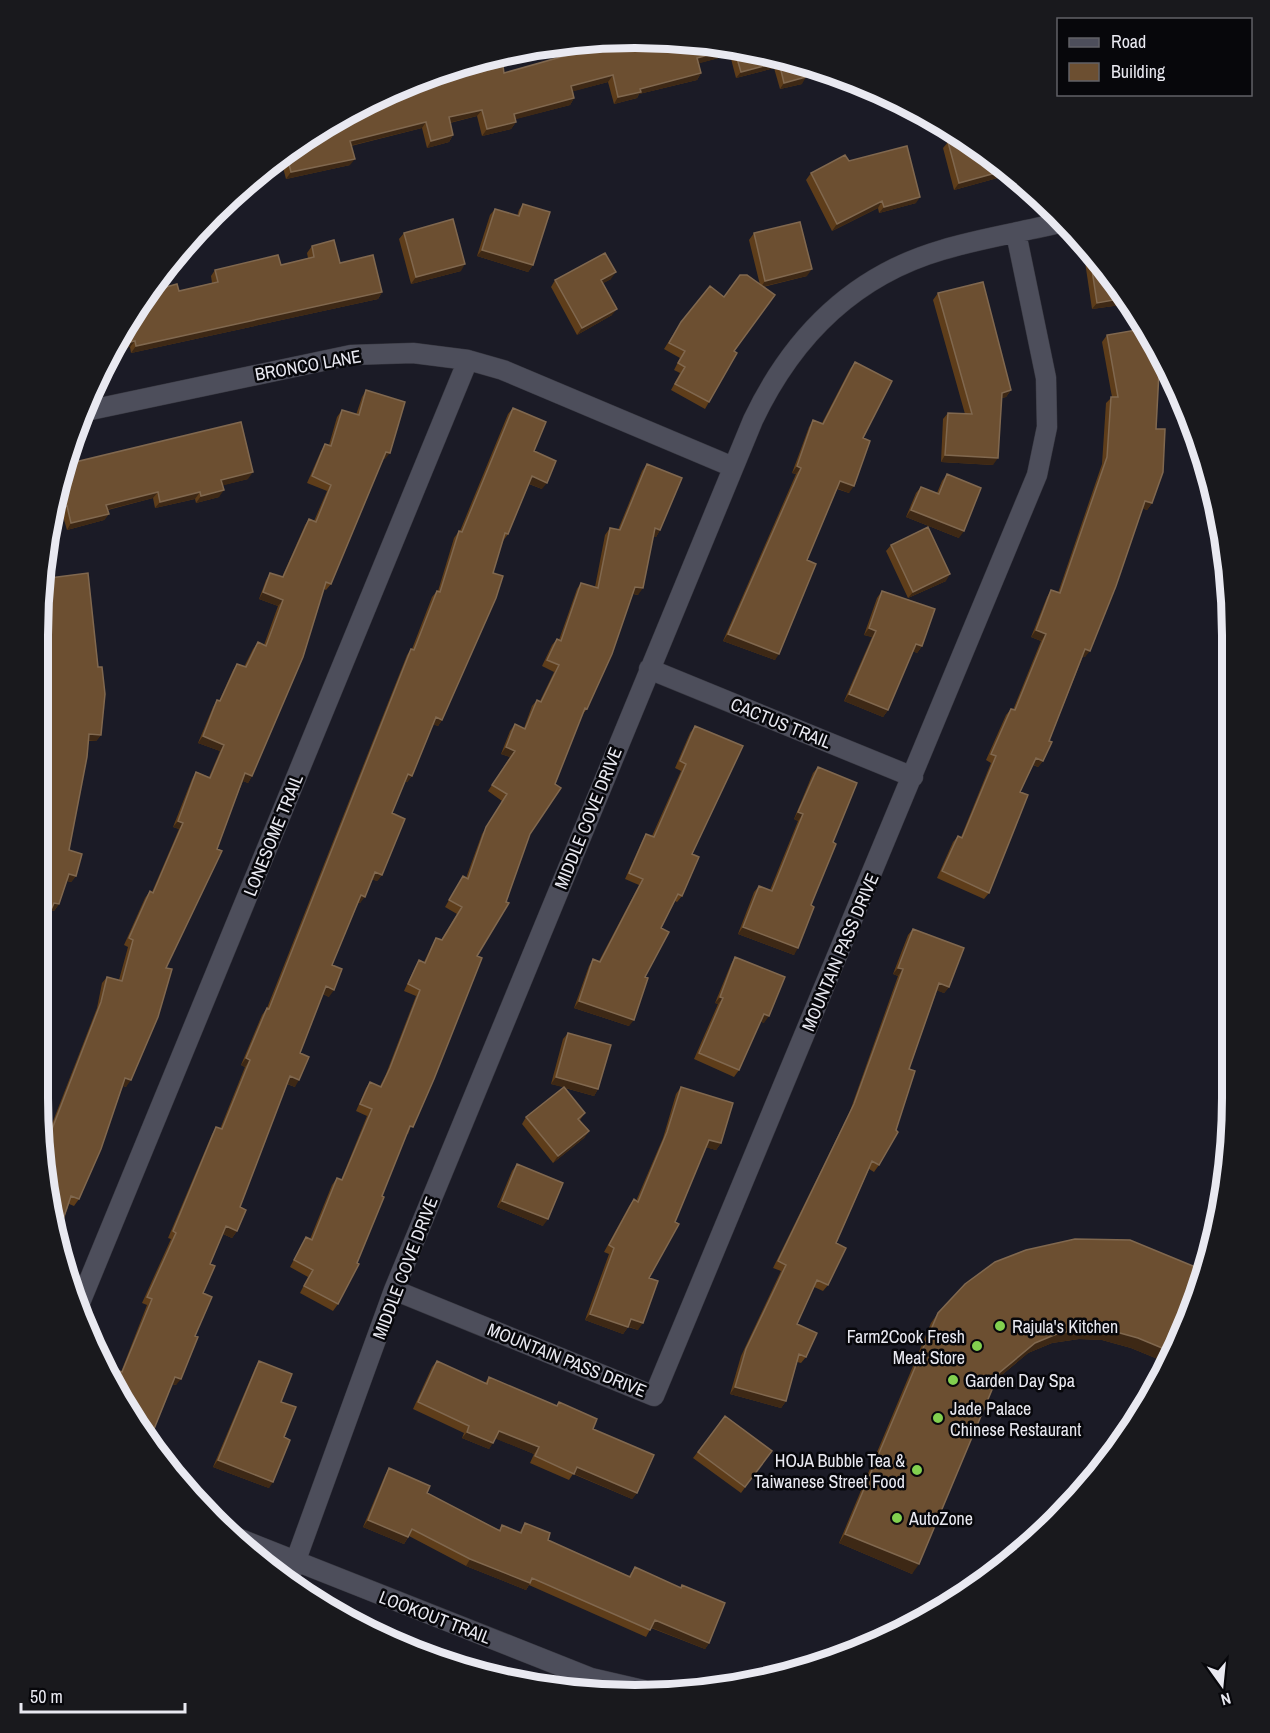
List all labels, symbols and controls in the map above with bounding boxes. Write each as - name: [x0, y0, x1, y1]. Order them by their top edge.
- legend: [1057, 18, 1252, 96]
- text: Road: [1111, 29, 1146, 54]
- text: Building: [1111, 59, 1166, 84]
- street label: BRONCO LANE: [253, 343, 363, 387]
- street label: CACTUS TRAIL: [727, 691, 835, 755]
- street label: MIDDLE COVE DRIVE: [548, 743, 628, 893]
- street label: LONESOME TRAIL: [237, 770, 309, 900]
- street label: MOUNTAIN PASS DRIVE: [795, 869, 885, 1035]
- street label: MIDDLE COVE DRIVE: [366, 1193, 444, 1343]
- place label: Rajula's Kitchen: [1012, 1314, 1118, 1339]
- street label: MOUNTAIN PASS DRIVE: [484, 1317, 650, 1403]
- marker: Rajula's Kitchen: [993, 1319, 1007, 1333]
- place label: Farm2Cook Fresh Meat Store: [847, 1324, 965, 1370]
- marker: Farm2Cook Fresh Meat Store: [970, 1339, 984, 1353]
- place label: Garden Day Spa: [965, 1368, 1075, 1393]
- marker: Garden Day Spa: [946, 1373, 960, 1387]
- place label: Jade Palace Chinese Restaurant: [950, 1396, 1081, 1442]
- marker: Jade Palace Chinese Restaurant: [931, 1411, 945, 1425]
- place label: HOJA Bubble Tea & Taiwanese Street Food: [754, 1448, 905, 1494]
- marker: HOJA Bubble Tea & Taiwanese Street Food: [910, 1463, 924, 1477]
- place label: AutoZone: [908, 1506, 973, 1531]
- marker: AutoZone: [890, 1511, 904, 1525]
- street label: LOOKOUT TRAIL: [376, 1584, 494, 1650]
- north arrow: [1192, 1655, 1252, 1715]
- scale bar: [21, 1676, 184, 1714]
- text: 50 m: [30, 1684, 63, 1709]
- text: N: [1218, 1688, 1233, 1711]

